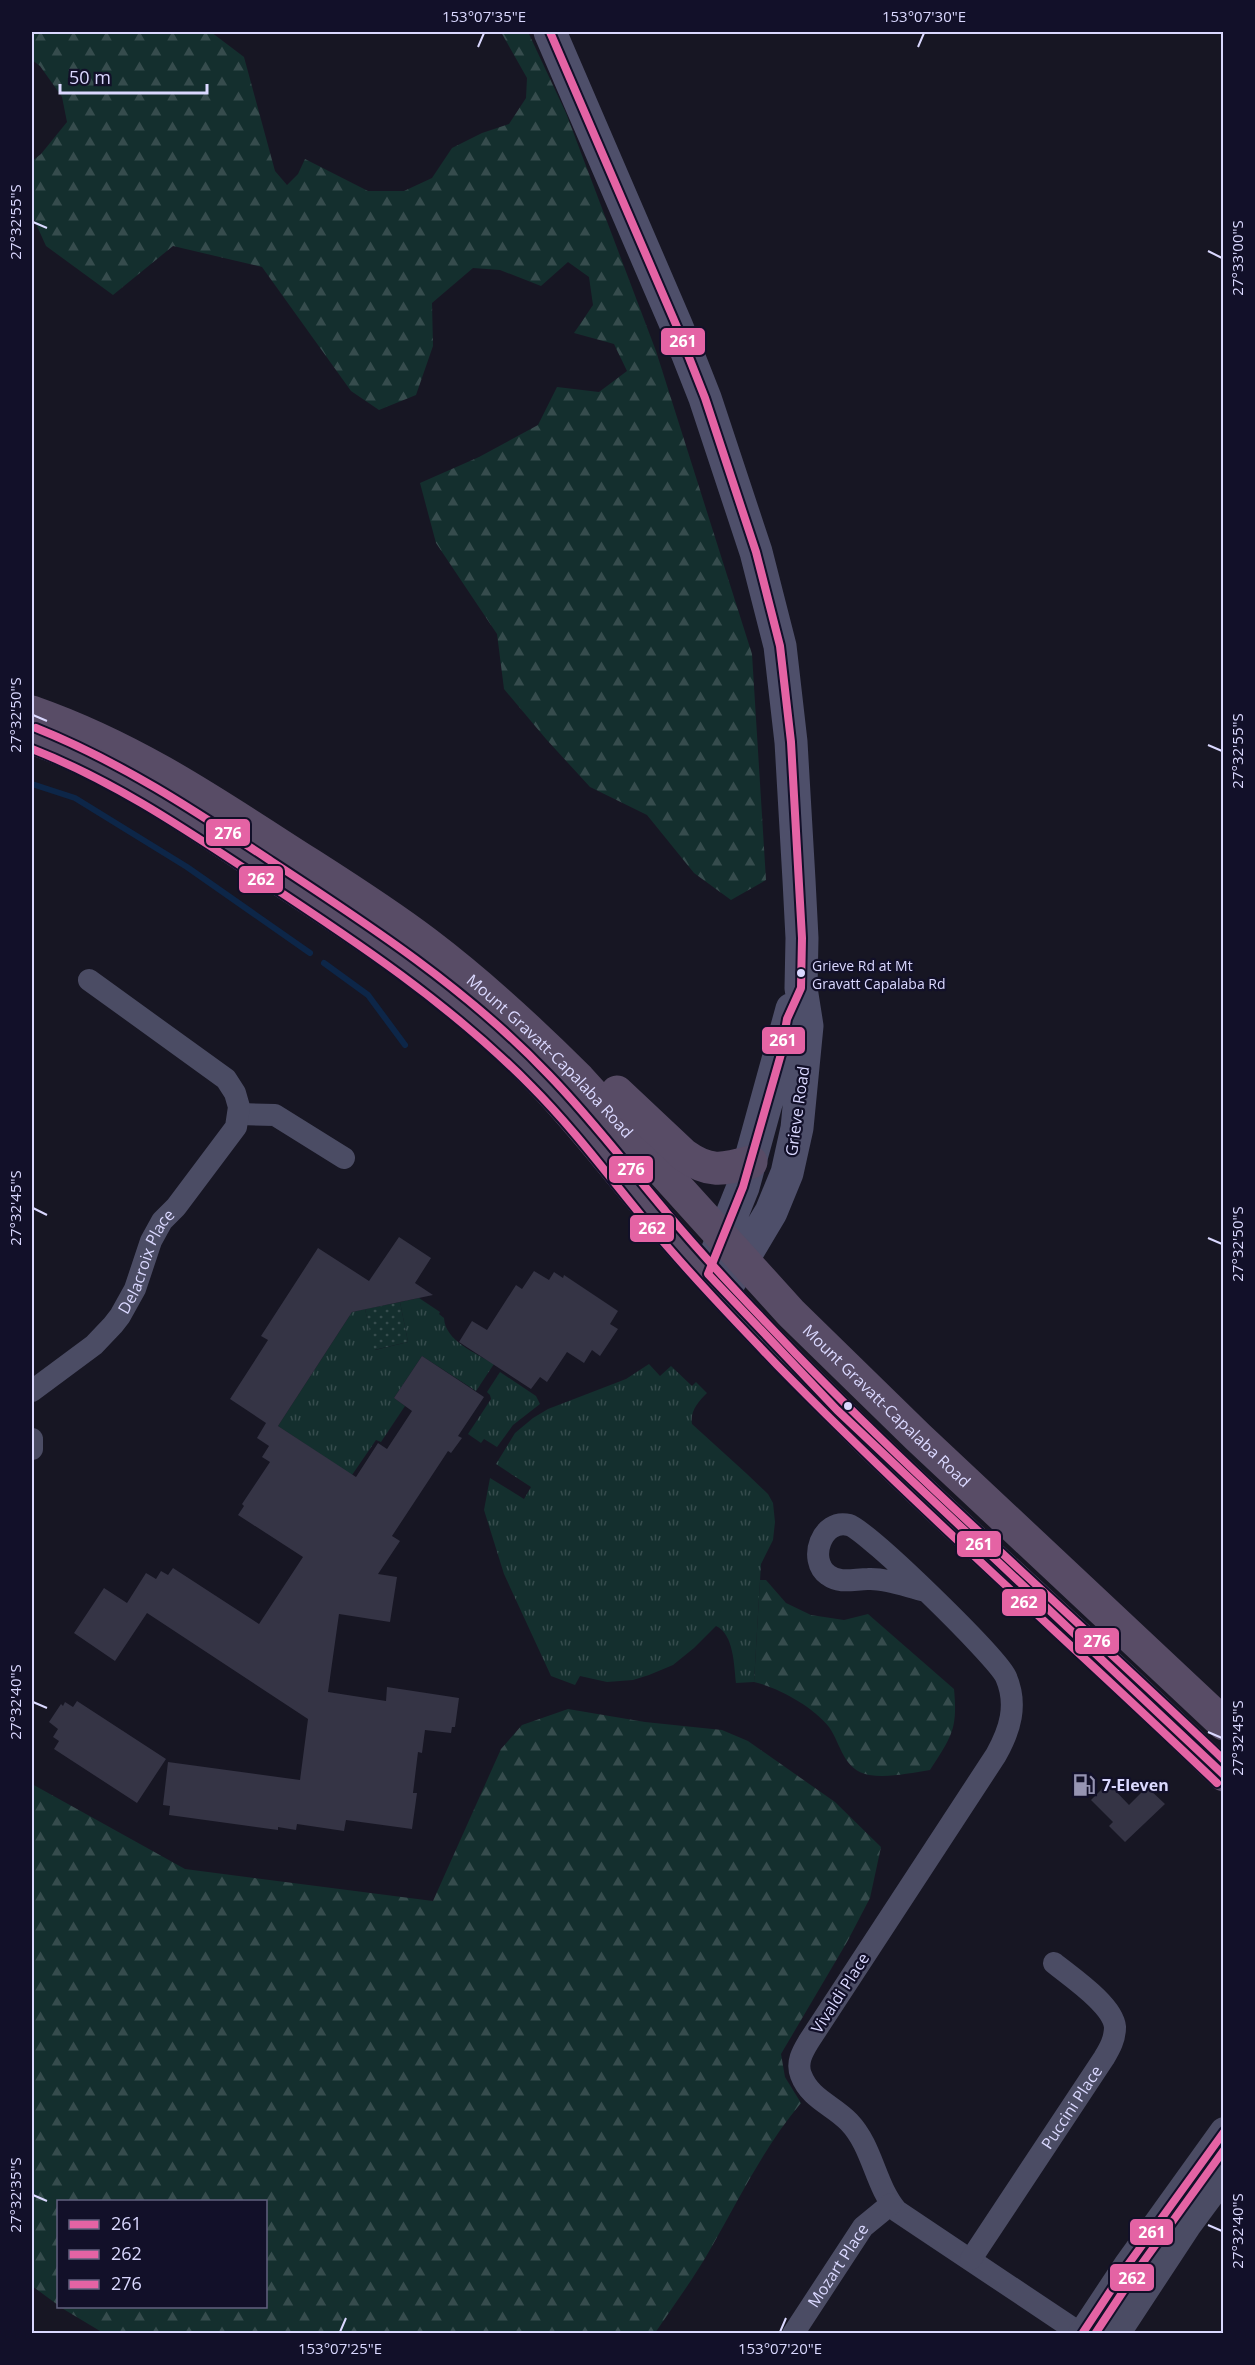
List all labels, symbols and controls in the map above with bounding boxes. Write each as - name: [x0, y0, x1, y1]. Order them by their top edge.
- text: 153°07'35"E: [442, 6, 526, 26]
- text: 153°07'30"E: [882, 6, 966, 26]
- scale bar: [60, 57, 207, 95]
- text: 50 m: [69, 65, 111, 89]
- text: 27°32'55"S: [5, 184, 25, 260]
- text: 27°33'00"S: [1227, 220, 1247, 296]
- line badge: 261: [660, 327, 706, 356]
- text: 261: [669, 330, 697, 352]
- text: 27°32'50"S: [5, 677, 25, 753]
- text: 27°32'55"S: [1227, 713, 1247, 789]
- line badge: 276: [205, 818, 251, 847]
- text: 276: [214, 822, 242, 844]
- line badge: 262: [238, 865, 284, 894]
- text: 262: [247, 868, 275, 890]
- place label: Grieve Rd at Mt Gravatt Capalaba Rd: [812, 956, 946, 993]
- marker: Grieve Rd at Mt Gravatt Capalaba Rd: [795, 967, 807, 979]
- street label: Mount Gravatt-Capalaba Road: [462, 969, 638, 1143]
- line badge: 261: [761, 1026, 806, 1055]
- text: 261: [769, 1029, 797, 1051]
- street label: Grieve Road: [780, 1065, 814, 1157]
- line badge: 276: [608, 1155, 654, 1184]
- text: 276: [617, 1158, 645, 1180]
- text: 27°32'45"S: [5, 1170, 25, 1246]
- street label: Delacroix Place: [112, 1204, 179, 1318]
- text: 27°32'50"S: [1227, 1206, 1247, 1282]
- line badge: 262: [629, 1214, 675, 1243]
- text: 262: [638, 1217, 666, 1239]
- street label: Mount Gravatt-Capalaba Road: [798, 1319, 976, 1492]
- unlabelled marker: [842, 1400, 854, 1412]
- line badge: 261: [956, 1530, 1002, 1558]
- text: 261: [965, 1533, 993, 1555]
- line badge: 262: [1001, 1588, 1047, 1617]
- text: 262: [1010, 1591, 1038, 1613]
- line badge: 276: [1074, 1627, 1120, 1655]
- text: 276: [1083, 1630, 1111, 1652]
- text: 27°32'40"S: [5, 1664, 25, 1740]
- text: 27°32'45"S: [1227, 1700, 1247, 1776]
- fuel station icon: 7-Eleven: [1071, 1772, 1097, 1798]
- place label: 7-Eleven: [1102, 1774, 1169, 1796]
- street label: Vivaldi Place: [806, 1949, 874, 2037]
- street label: Puccini Place: [1036, 2061, 1107, 2153]
- text: 27°32'35"S: [5, 2157, 25, 2233]
- text: 27°32'40"S: [1227, 2193, 1247, 2269]
- legend: [57, 2200, 267, 2308]
- text: 261: [111, 2211, 142, 2235]
- line badge: 261: [1129, 2218, 1174, 2246]
- street label: Mozart Place: [802, 2219, 873, 2312]
- text: 261: [1138, 2221, 1166, 2243]
- text: 262: [111, 2241, 142, 2265]
- line badge: 262: [1109, 2263, 1155, 2292]
- text: 262: [1118, 2267, 1146, 2289]
- text: 276: [111, 2271, 142, 2295]
- text: 153°07'25"E: [298, 2338, 382, 2358]
- text: 153°07'20"E: [738, 2338, 822, 2358]

